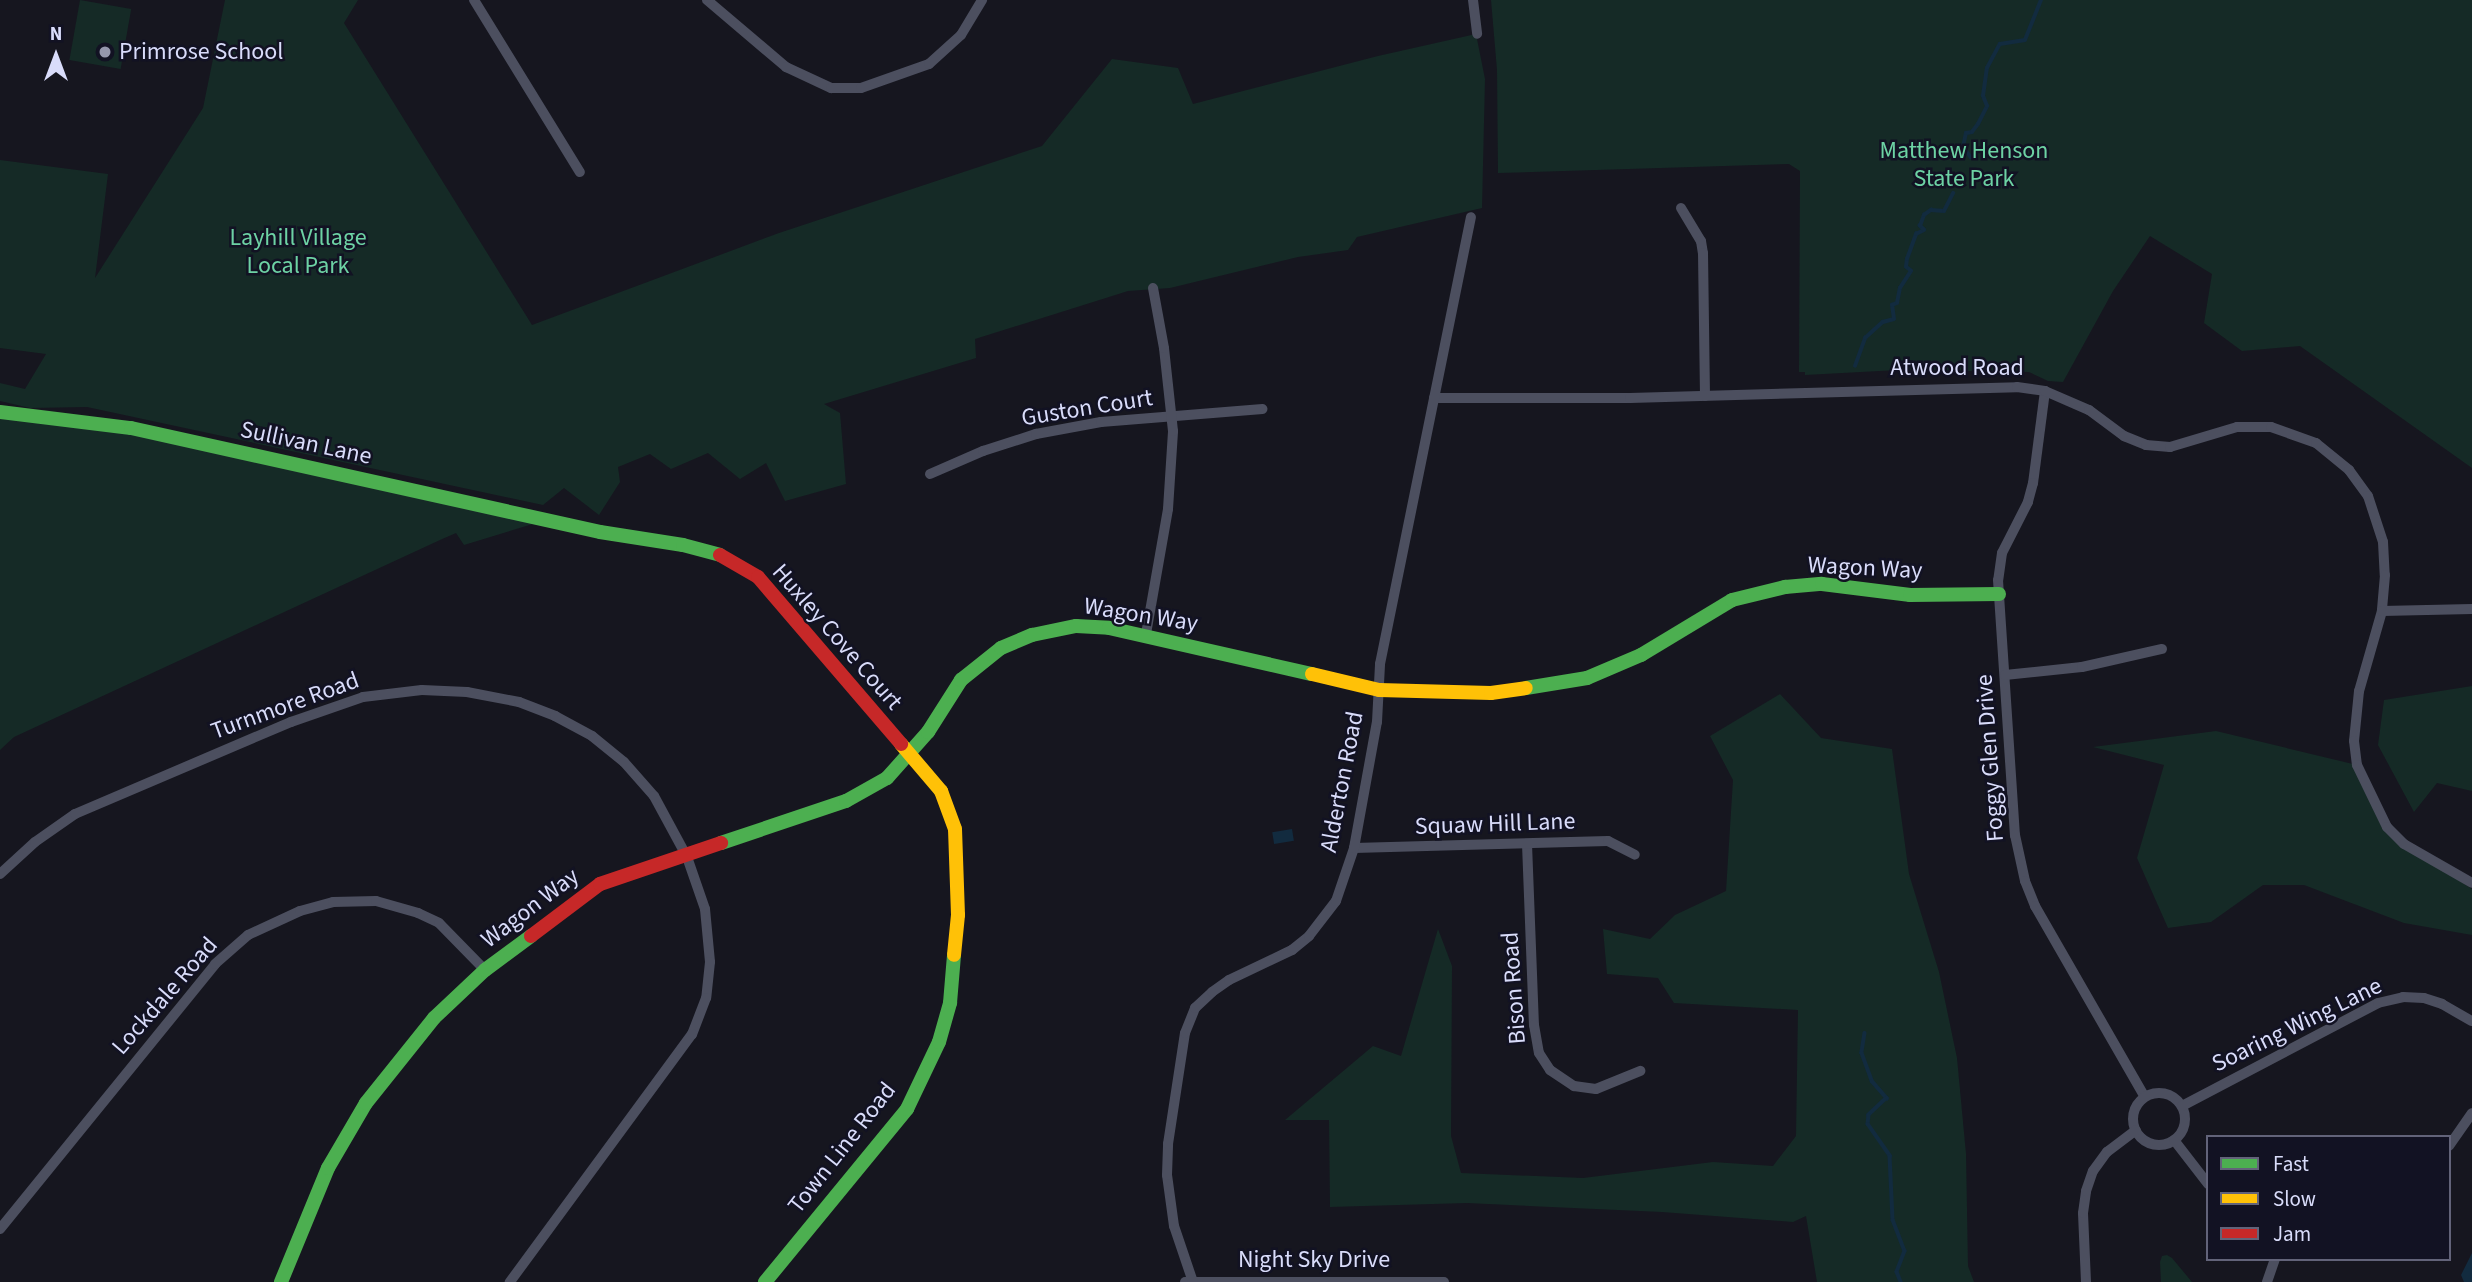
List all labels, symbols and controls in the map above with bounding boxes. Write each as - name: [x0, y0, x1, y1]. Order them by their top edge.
- north arrow: [21, 21, 91, 91]
- text: N: [50, 21, 62, 48]
- place label: Primrose School: [119, 38, 283, 66]
- marker: Primrose School: [97, 44, 113, 60]
- park label: Matthew Henson State Park: [1880, 137, 2048, 193]
- park label: Layhill Village Local Park: [229, 224, 367, 280]
- street label: Atwood Road: [1890, 354, 2024, 382]
- street label: Guston Court: [1019, 383, 1155, 433]
- street label: Sullivan Lane: [238, 415, 374, 471]
- street label: Wagon Way: [1807, 551, 1923, 585]
- street label: Huxley Cove Court: [766, 558, 908, 716]
- street label: Wagon Way: [1082, 592, 1200, 638]
- street label: Turnmore Road: [207, 666, 363, 746]
- street label: Foggy Glen Drive: [1970, 673, 2010, 843]
- street label: Alderton Road: [1314, 709, 1370, 855]
- street label: Squaw Hill Lane: [1414, 807, 1576, 841]
- street label: Wagon Way: [475, 862, 585, 954]
- street label: Lockdale Road: [106, 931, 224, 1061]
- street label: Bison Road: [1496, 931, 1532, 1045]
- street label: Soaring Wing Lane: [2207, 971, 2387, 1079]
- street label: Town Line Road: [782, 1077, 902, 1219]
- legend: [2206, 1135, 2451, 1261]
- text: Fast: [2273, 1149, 2309, 1179]
- text: Slow: [2273, 1184, 2316, 1214]
- text: Jam: [2273, 1219, 2311, 1249]
- street label: Night Sky Drive: [1238, 1246, 1390, 1274]

